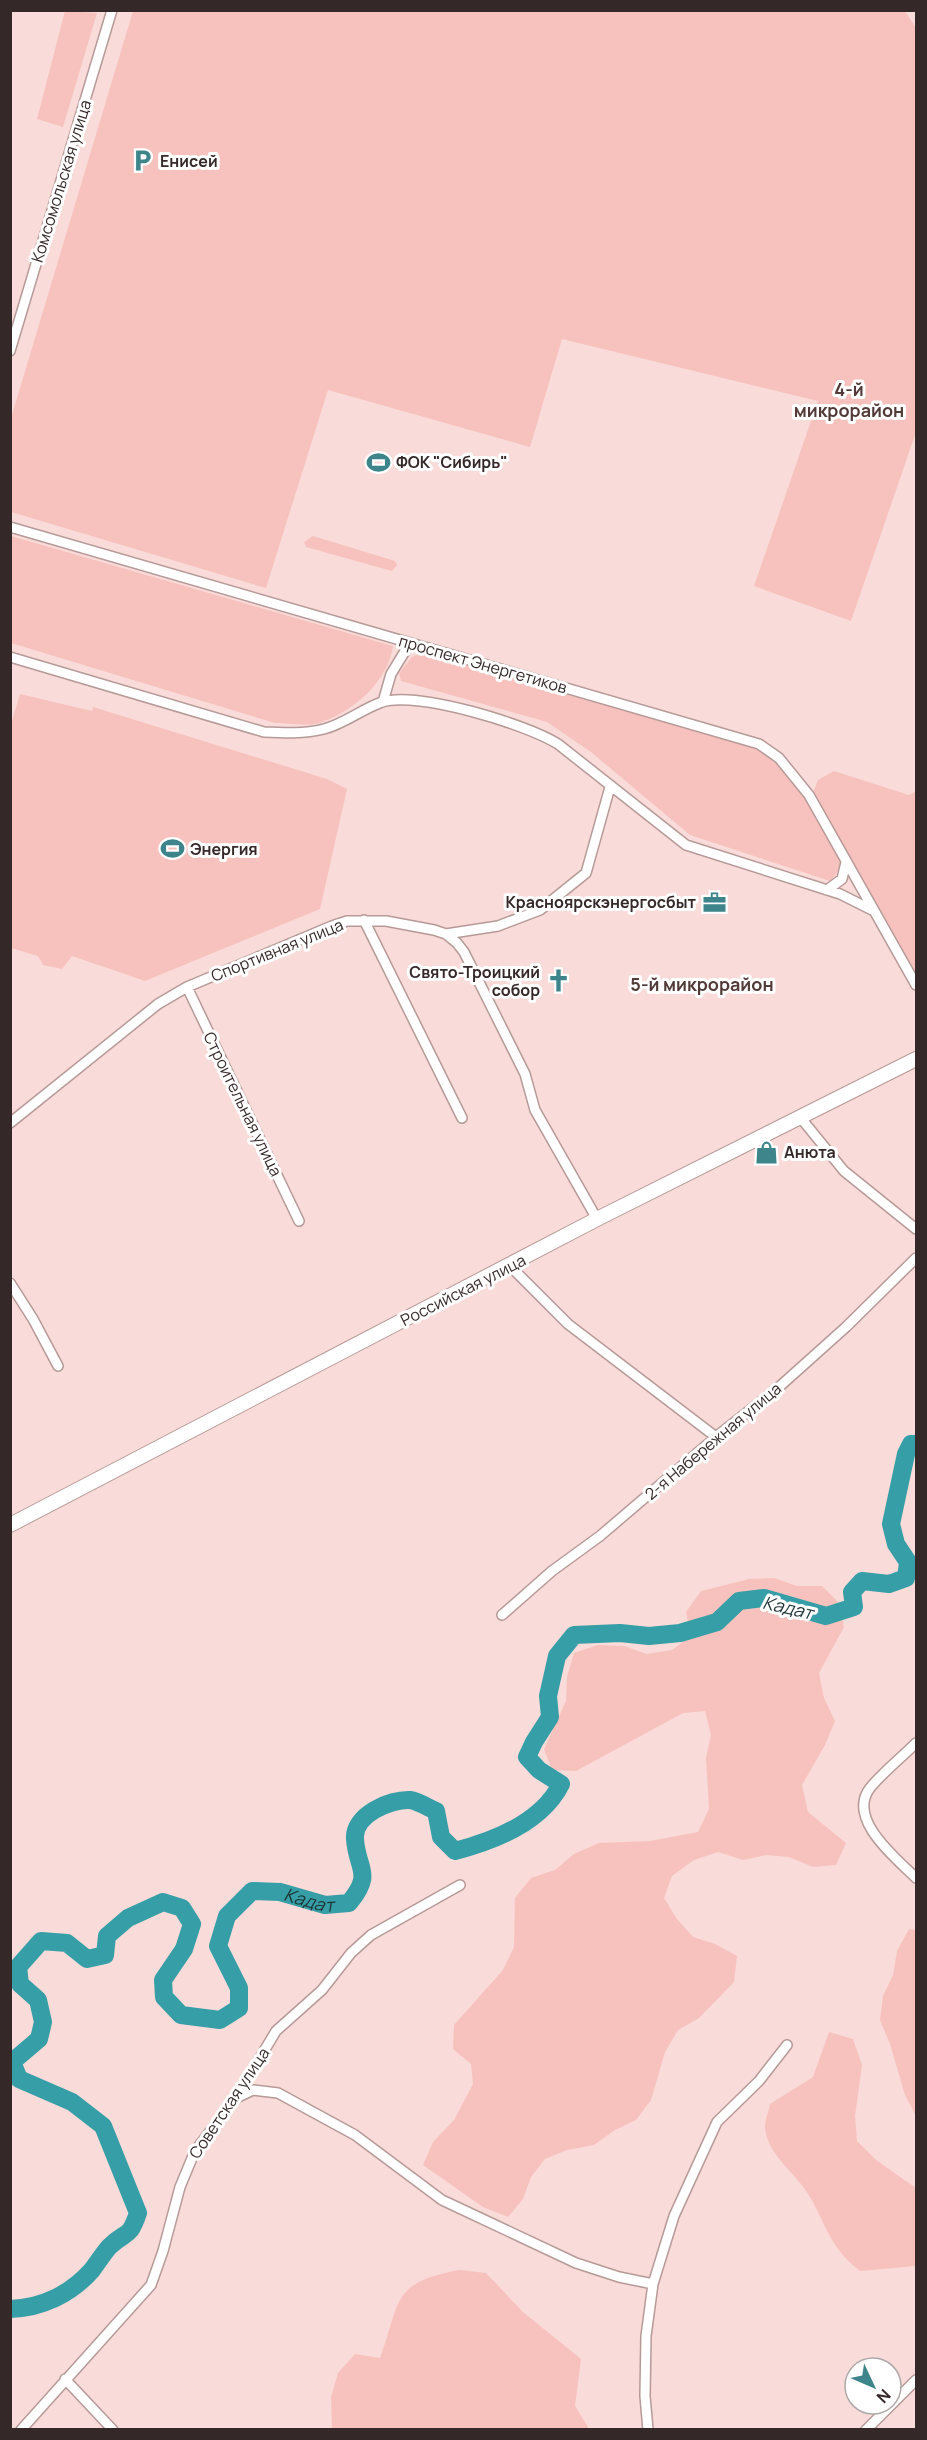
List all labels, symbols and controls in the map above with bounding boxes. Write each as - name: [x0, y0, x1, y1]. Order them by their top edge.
- street label: Комсомольская улица: [26, 97, 96, 265]
- parking icon: Енисей: [129, 148, 155, 174]
- place label: Енисей: [160, 150, 218, 172]
- district label: 4-й микрорайон: [794, 377, 904, 422]
- sports icon: ФОК "Сибирь": [365, 449, 391, 475]
- place label: ФОК "Сибирь": [396, 451, 508, 473]
- street label: проспект Энергетиков: [396, 629, 570, 699]
- sports icon: Энергия: [159, 836, 185, 862]
- place label: Энергия: [190, 838, 258, 860]
- office icon: Красноярскэнергосбыт: [701, 889, 727, 915]
- place label: Красноярскэнергосбыт: [505, 891, 696, 913]
- street label: Спортивная улица: [208, 913, 346, 987]
- place label: Свято-Троицкий собор: [409, 961, 540, 1001]
- church icon: Свято-Троицкий собор: [545, 968, 571, 994]
- district label: 5-й микрорайон: [630, 972, 774, 996]
- street label: Строительная улица: [198, 1028, 288, 1180]
- shop icon: Анюта: [753, 1139, 779, 1165]
- place label: Анюта: [784, 1141, 836, 1163]
- street label: Российская улица: [397, 1249, 529, 1331]
- street label: 2-я Набережная улица: [640, 1377, 786, 1505]
- water label: Кадат: [761, 1590, 818, 1625]
- water label: Кадат: [281, 1882, 338, 1917]
- street label: Советская улица: [184, 2043, 274, 2163]
- north arrow: [843, 2356, 903, 2416]
- text: N: [872, 2385, 896, 2408]

